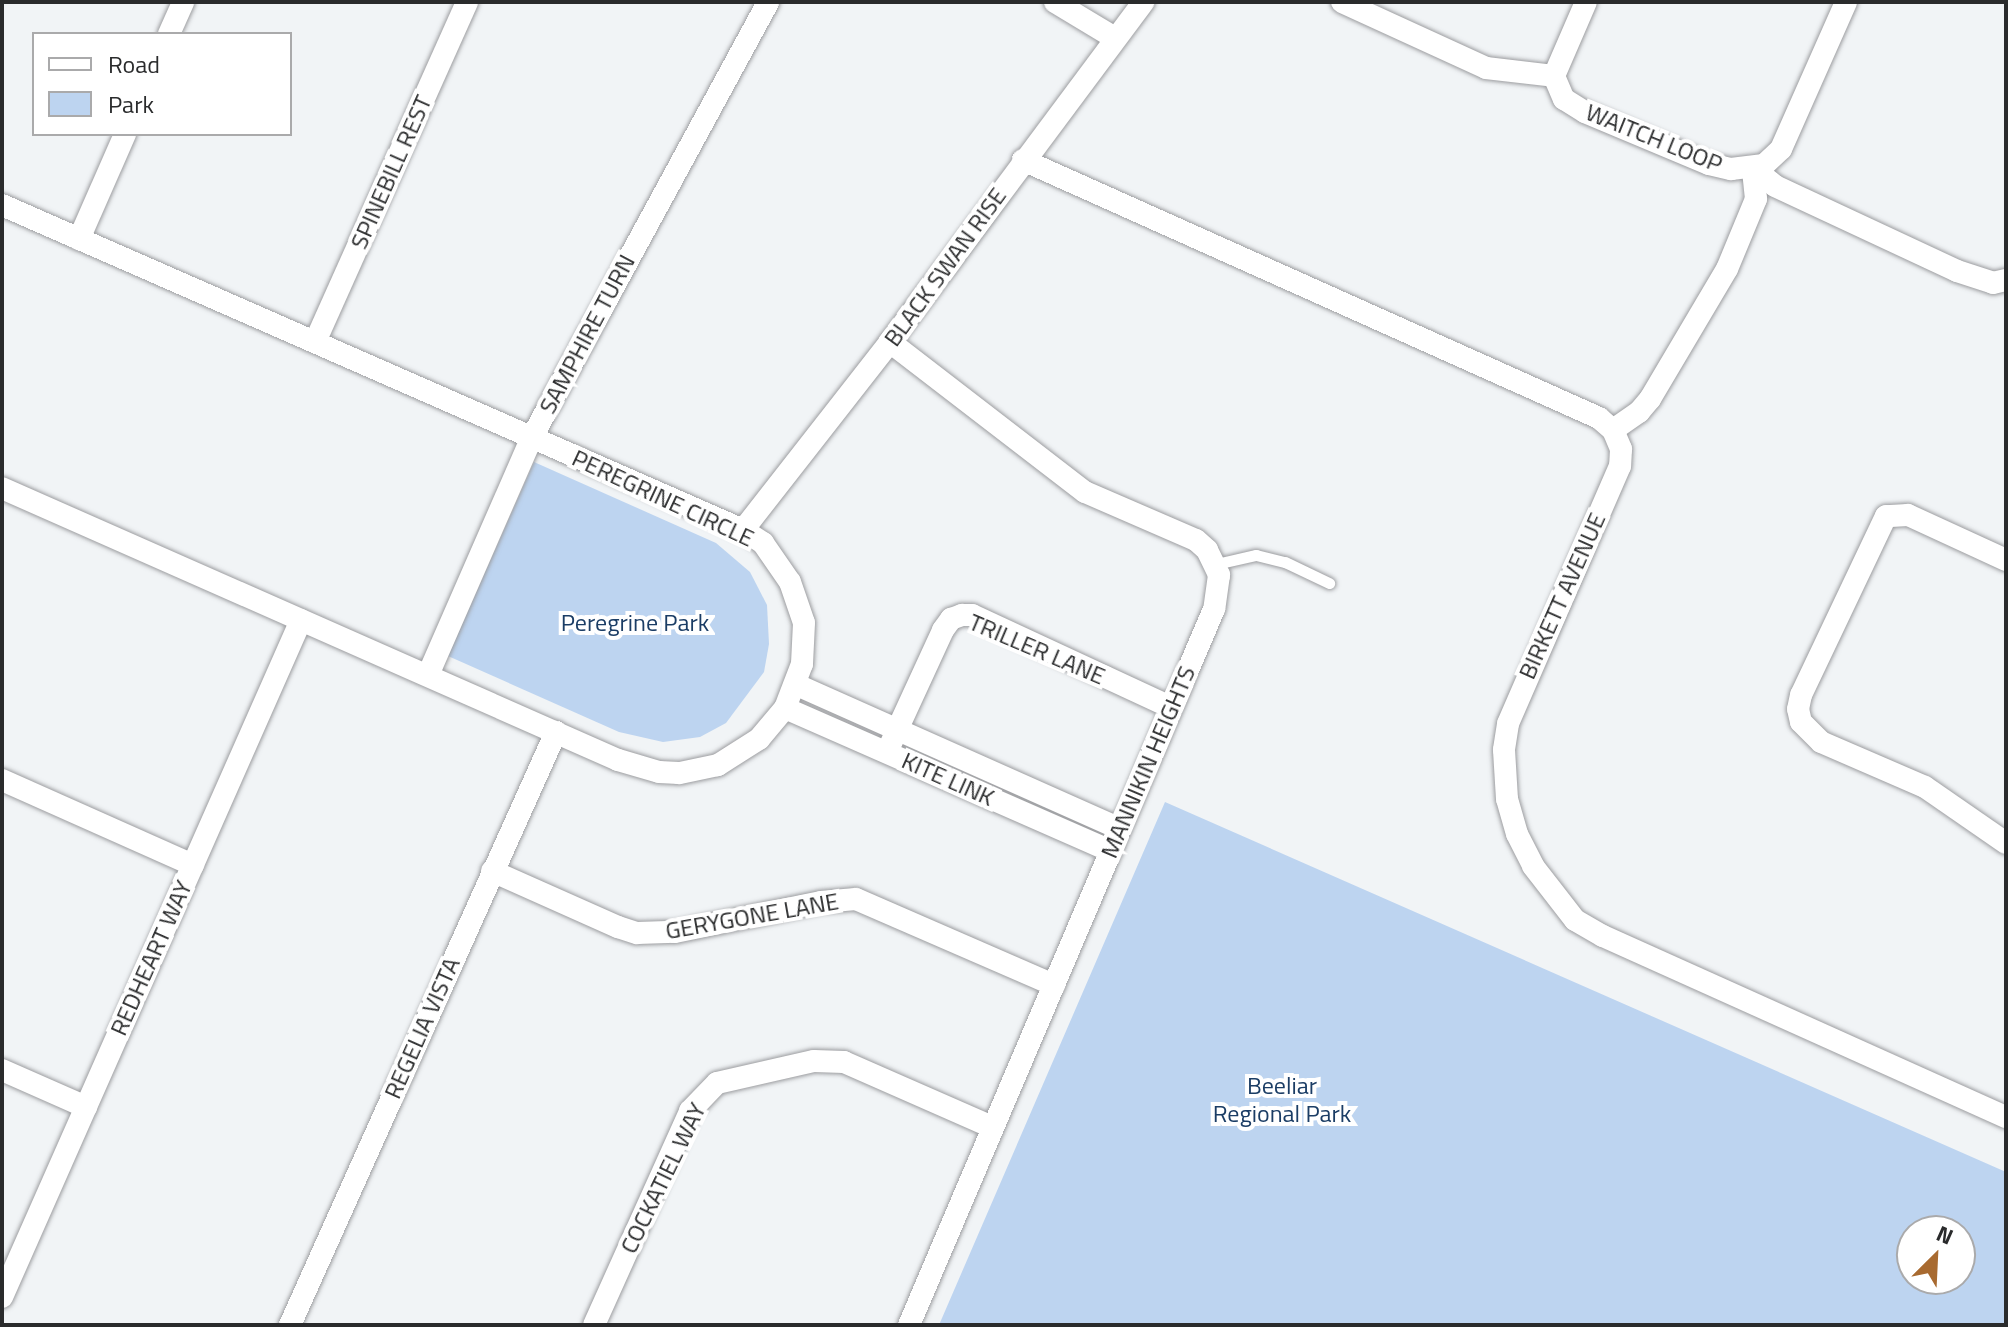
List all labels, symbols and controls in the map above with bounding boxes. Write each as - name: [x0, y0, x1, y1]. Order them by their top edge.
- legend: [32, 32, 292, 136]
- text: Road: [108, 46, 160, 82]
- text: Park: [108, 86, 154, 122]
- street label: SPINEBILL REST: [344, 91, 438, 253]
- street label: WAITCH LOOP: [1582, 98, 1726, 178]
- street label: BLACK SWAN RISE: [878, 182, 1012, 352]
- street label: SAMPHIRE TURN: [533, 250, 641, 418]
- street label: PEREGRINE CIRCLE: [568, 443, 758, 553]
- street label: BIRKETT AVENUE: [1512, 508, 1612, 684]
- street label: TRILLER LANE: [965, 607, 1109, 691]
- park label: Peregrine Park: [561, 609, 709, 637]
- street label: MANNIKIN HEIGHTS: [1095, 662, 1201, 862]
- street label: KITE LINK: [897, 746, 999, 812]
- street label: REDHEART WAY: [104, 876, 198, 1040]
- street label: GERYGONE LANE: [663, 887, 841, 945]
- street label: REGELIA VISTA: [378, 953, 466, 1103]
- park label: Beeliar Regional Park: [1213, 1072, 1351, 1128]
- street label: COCKATIEL WAY: [614, 1098, 712, 1258]
- north arrow: [1896, 1215, 1976, 1295]
- text: N: [1931, 1216, 1959, 1254]

